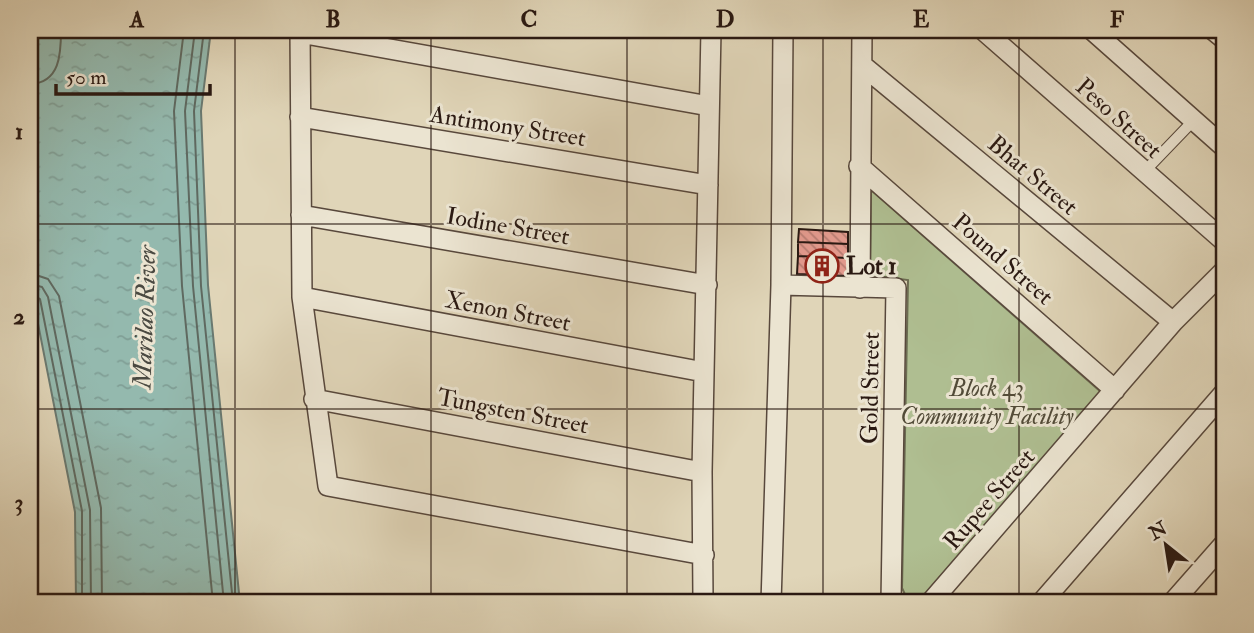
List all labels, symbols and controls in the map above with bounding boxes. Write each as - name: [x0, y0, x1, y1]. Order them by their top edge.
- text: A: [129, 5, 145, 34]
- text: B: [325, 5, 341, 34]
- text: C: [521, 5, 537, 34]
- text: D: [716, 5, 734, 34]
- text: E: [913, 5, 930, 34]
- text: F: [1110, 5, 1125, 34]
- scale bar: [56, 52, 210, 96]
- text: 50 m: [66, 64, 107, 91]
- street label: Peso Street: [1069, 71, 1169, 166]
- street label: Antimony Street: [427, 99, 588, 154]
- text: 1: [15, 117, 23, 146]
- street label: Bhat Street: [981, 129, 1084, 222]
- street label: Iodine Street: [444, 200, 572, 253]
- street label: Pound Street: [946, 207, 1060, 312]
- water label: Marilao River: [126, 244, 164, 391]
- building icon: Lot 1: [803, 247, 841, 285]
- place label: Lot 1: [846, 251, 896, 282]
- street label: Xenon Street: [442, 284, 574, 339]
- text: 2: [13, 302, 25, 331]
- street label: Gold Street: [854, 331, 887, 444]
- park label: Block 43 Community Facility: [900, 373, 1075, 432]
- street label: Tungsten Street: [435, 382, 591, 441]
- street label: Rupee Street: [937, 442, 1042, 556]
- text: 3: [15, 488, 23, 517]
- north arrow: [1132, 510, 1202, 580]
- text: N: [1144, 516, 1172, 546]

